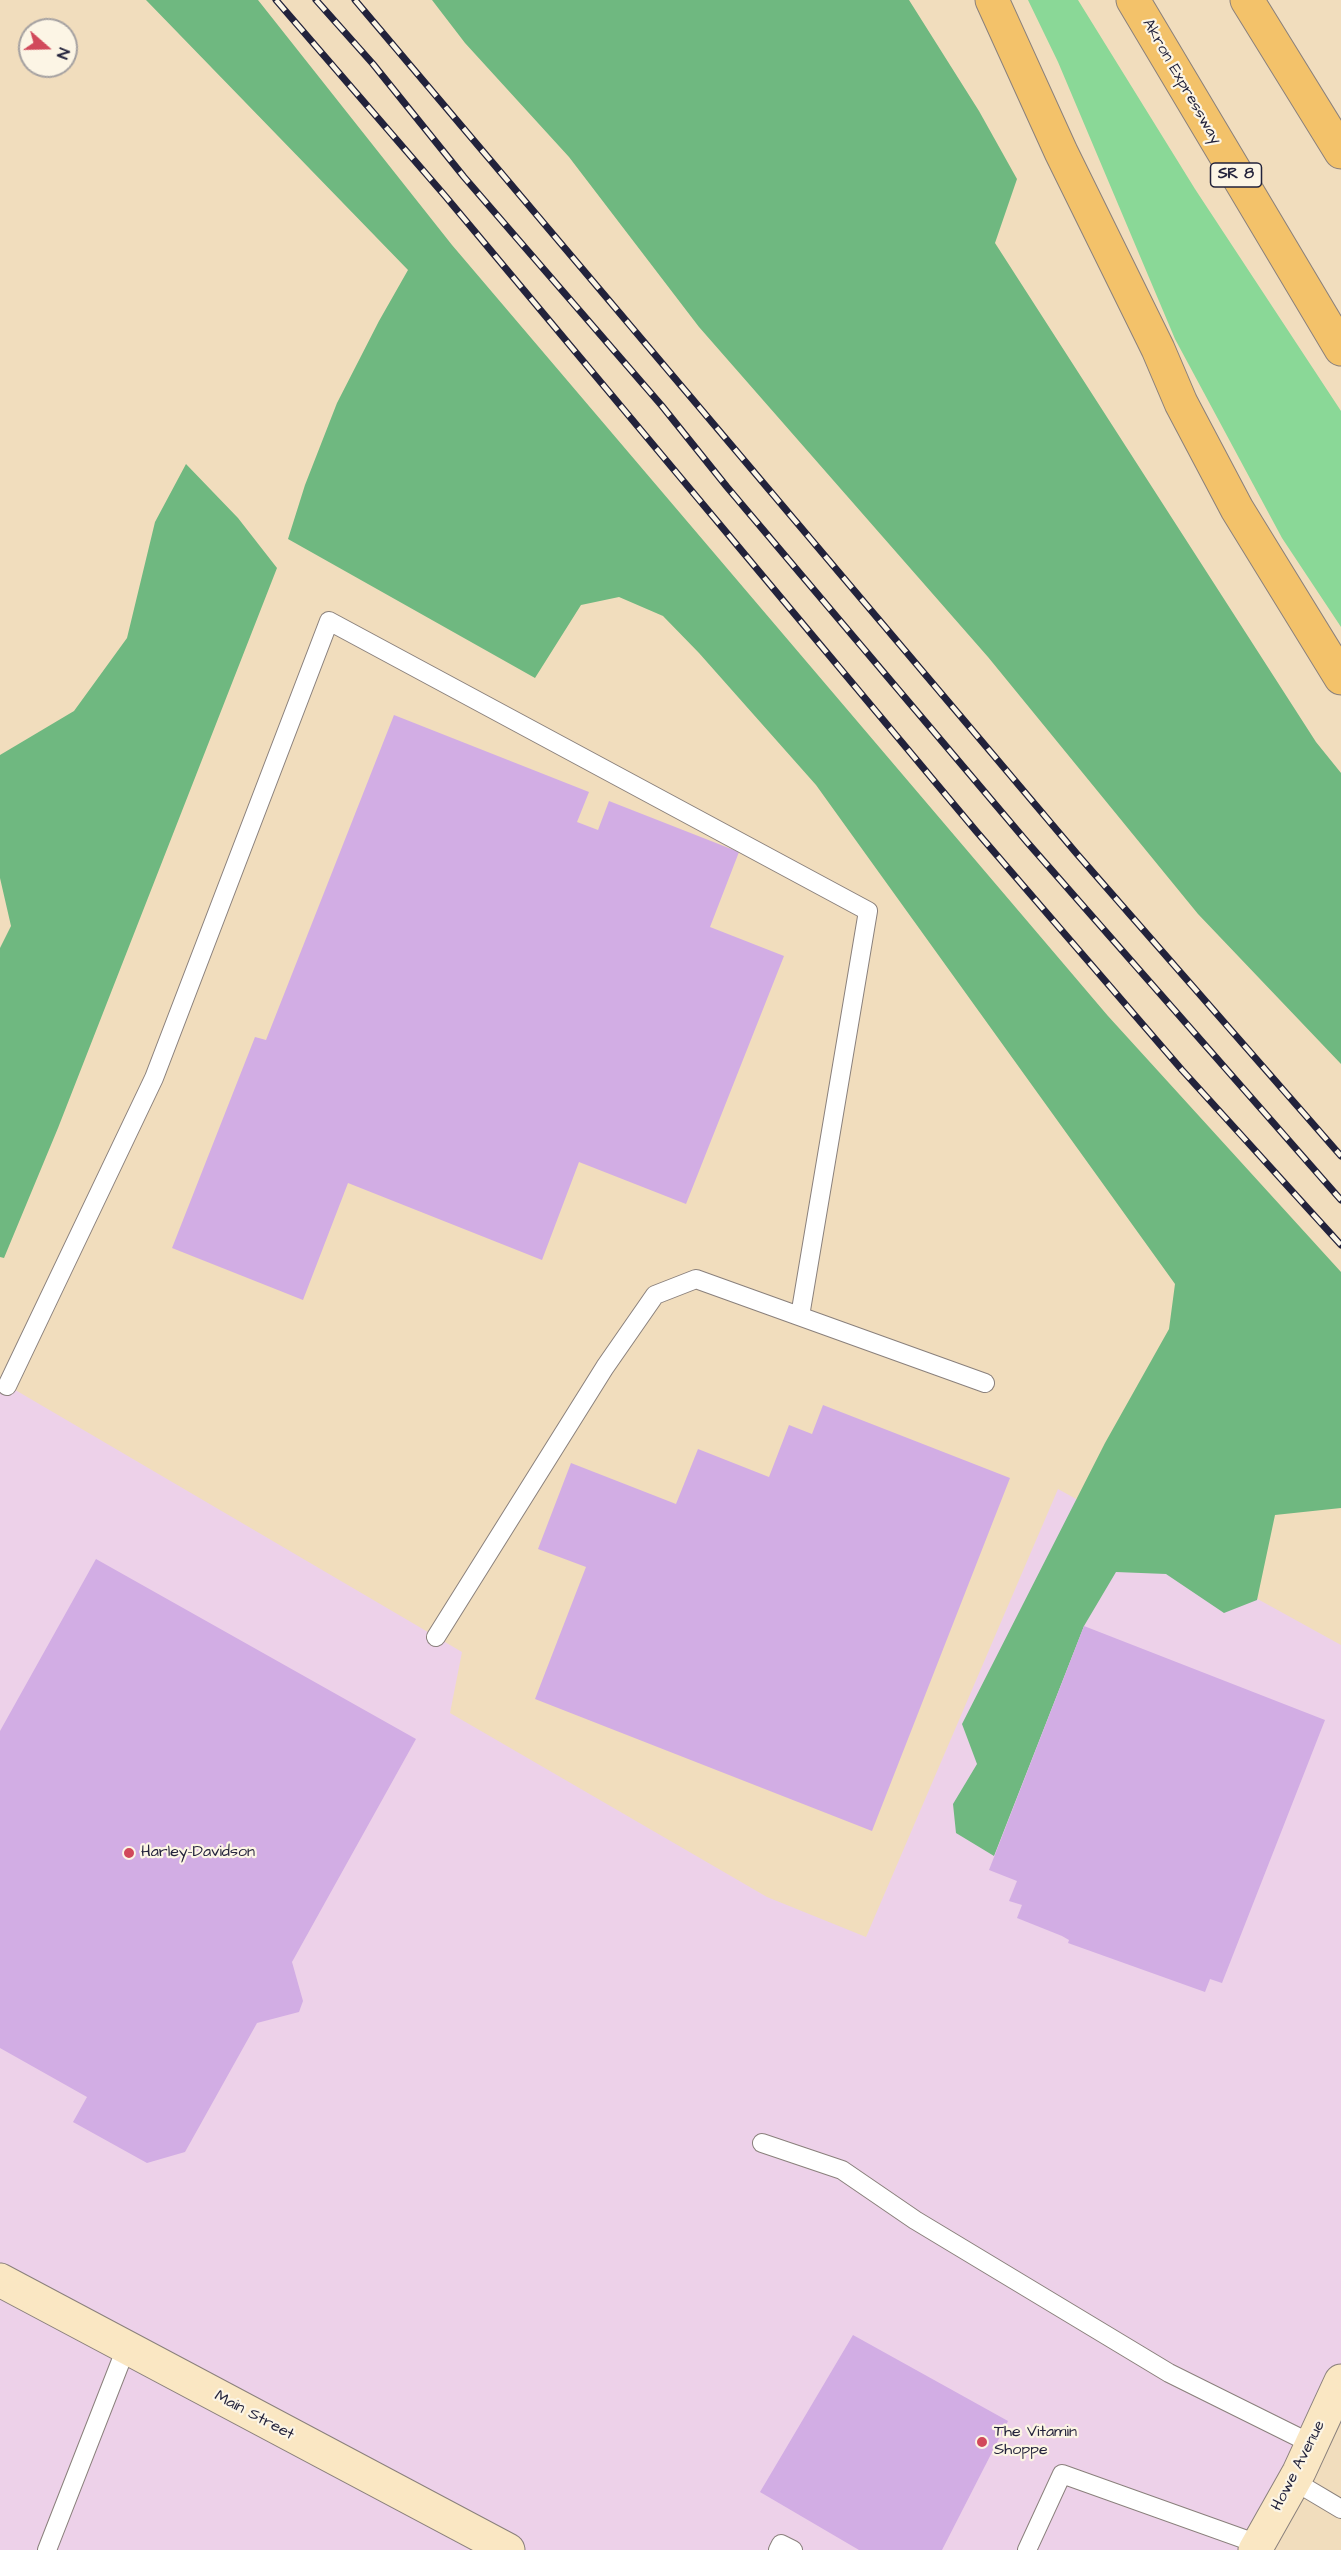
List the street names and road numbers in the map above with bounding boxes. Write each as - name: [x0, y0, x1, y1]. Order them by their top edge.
- street label: Akron Expressway: [1137, 16, 1225, 148]
- road number: SR 8: [1210, 163, 1262, 187]
- street label: Main Street: [211, 2387, 297, 2445]
- street label: Howe Avenue: [1268, 2418, 1330, 2514]

